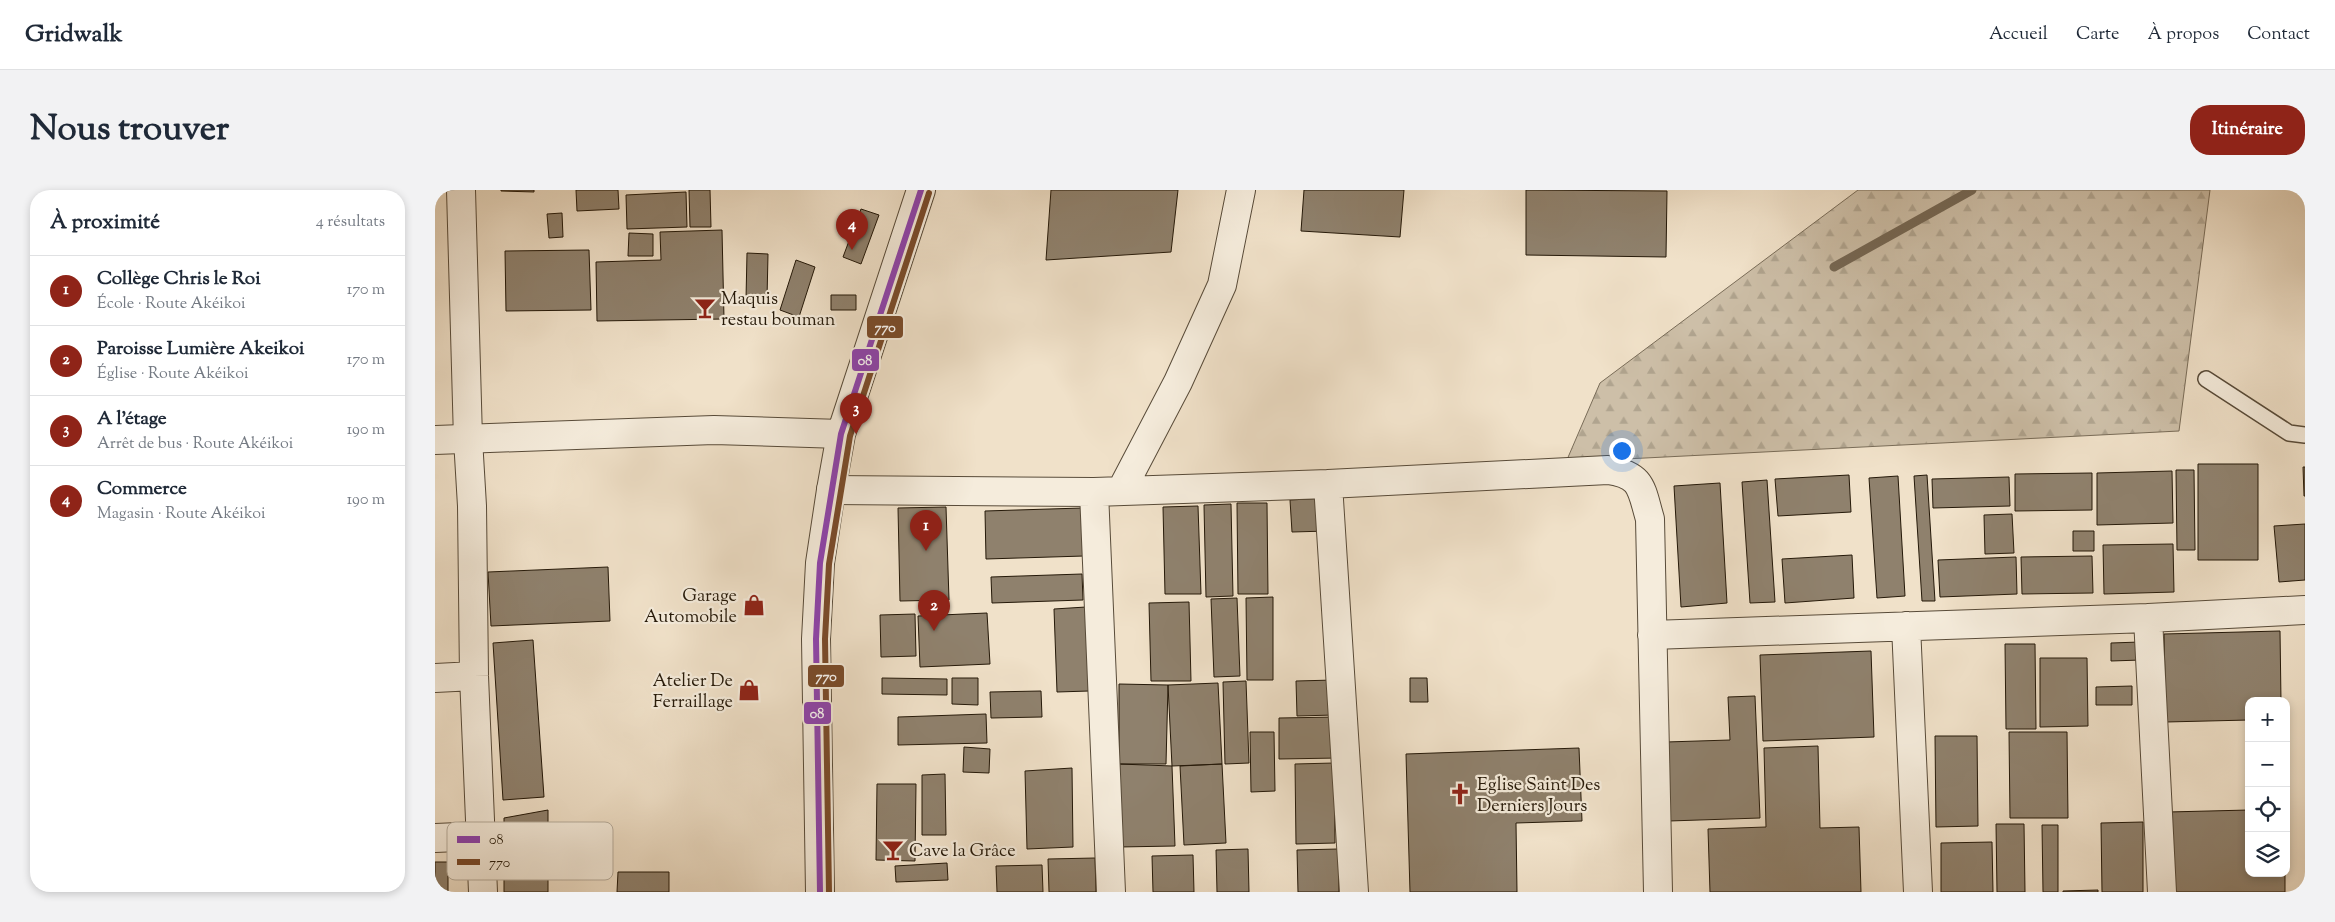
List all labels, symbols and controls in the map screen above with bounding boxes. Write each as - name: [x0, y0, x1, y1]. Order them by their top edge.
- text: Gridwalk: [25, 18, 123, 52]
- text: Accueil: [1989, 22, 2048, 48]
- text: Carte: [2076, 22, 2120, 48]
- text: À propos: [2148, 22, 2219, 48]
- text: Contact: [2247, 22, 2310, 48]
- text: Nous trouver: [30, 105, 229, 156]
- button: Itinéraire: [2190, 105, 2305, 155]
- text: À proximité: [50, 208, 160, 238]
- pin: 4: [836, 209, 868, 250]
- text: 4 résultats: [316, 211, 385, 234]
- text: Collège Chris le Roi: [97, 266, 261, 293]
- text: 1: [63, 279, 69, 302]
- text: 170 m: [347, 279, 385, 302]
- place label: Maquis restau bouman: [721, 287, 836, 334]
- text: École · Route Akéikoi: [97, 293, 246, 316]
- bar icon: Maquis restau bouman: [692, 295, 718, 321]
- line badge: 770: [866, 315, 904, 339]
- text: 770: [874, 319, 896, 339]
- text: Paroisse Lumière Akeikoi: [97, 336, 304, 363]
- line badge: 08: [851, 348, 880, 372]
- text: 2: [62, 349, 70, 372]
- text: 170 m: [347, 349, 385, 372]
- text: 08: [858, 352, 872, 372]
- text: Église · Route Akéikoi: [97, 363, 249, 386]
- pin: 3: [840, 393, 872, 434]
- text: A l'étage: [97, 406, 167, 433]
- text: 3: [63, 419, 69, 442]
- text: 190 m: [347, 419, 385, 442]
- text: Arrêt de bus · Route Akéikoi: [97, 433, 293, 456]
- your location: [1609, 438, 1635, 464]
- text: Commerce: [97, 476, 187, 503]
- text: 4: [62, 489, 70, 512]
- text: 190 m: [347, 489, 385, 512]
- text: Magasin · Route Akéikoi: [97, 503, 266, 526]
- pin: 1: [910, 510, 942, 551]
- place label: Garage Automobile: [644, 584, 737, 631]
- pin: 2: [918, 590, 950, 631]
- shop icon: Garage Automobile: [741, 592, 767, 618]
- line badge: 770: [807, 664, 845, 688]
- text: 770: [815, 668, 837, 688]
- place label: Atelier De Ferraillage: [652, 669, 733, 716]
- shop icon: Atelier De Ferraillage: [736, 677, 762, 703]
- map controls: [2245, 697, 2290, 877]
- button: +: [2245, 697, 2290, 742]
- line badge: 08: [803, 701, 832, 725]
- text: 08: [810, 705, 824, 725]
- button: −: [2245, 742, 2290, 787]
- place label: Eglise Saint Des Derniers Jours: [1477, 773, 1600, 820]
- church icon: Eglise Saint Des Derniers Jours: [1447, 781, 1473, 807]
- button: locate: [2245, 787, 2290, 832]
- legend: [447, 822, 613, 880]
- text: 08: [489, 831, 503, 851]
- button: layers: [2245, 832, 2290, 877]
- bar icon: Cave la Grâce: [880, 837, 906, 863]
- place label: Cave la Grâce: [909, 839, 1016, 865]
- text: 770: [489, 854, 510, 874]

